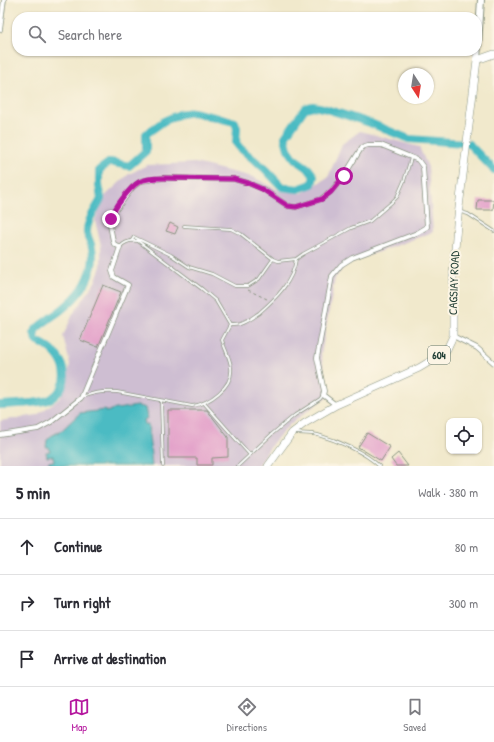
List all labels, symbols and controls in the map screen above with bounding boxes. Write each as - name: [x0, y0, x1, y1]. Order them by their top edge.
- search box: [12, 12, 482, 56]
- icon: search: [26, 23, 48, 45]
- text: Search here: [58, 24, 122, 45]
- north arrow: [398, 68, 434, 104]
- route start: [335, 167, 353, 185]
- route end: [102, 210, 120, 228]
- street label: CAGSIAY ROAD: [444, 250, 463, 315]
- road number: 604: [428, 346, 450, 364]
- map controls: [446, 418, 482, 454]
- button: locate: [446, 418, 482, 454]
- text: 5 min: [16, 481, 50, 504]
- text: Walk · 380 m: [418, 483, 478, 501]
- icon: ahead: [16, 536, 38, 558]
- text: Continue: [54, 536, 102, 557]
- text: 80 m: [455, 538, 478, 556]
- icon: right: [16, 592, 38, 614]
- text: Turn right: [54, 592, 110, 613]
- text: 300 m: [449, 594, 478, 612]
- icon: arrive: [16, 648, 38, 670]
- text: Arrive at destination: [54, 648, 166, 669]
- tab: Map: [68, 696, 90, 734]
- tab: Directions: [227, 696, 267, 734]
- tab: Saved: [403, 696, 426, 734]

